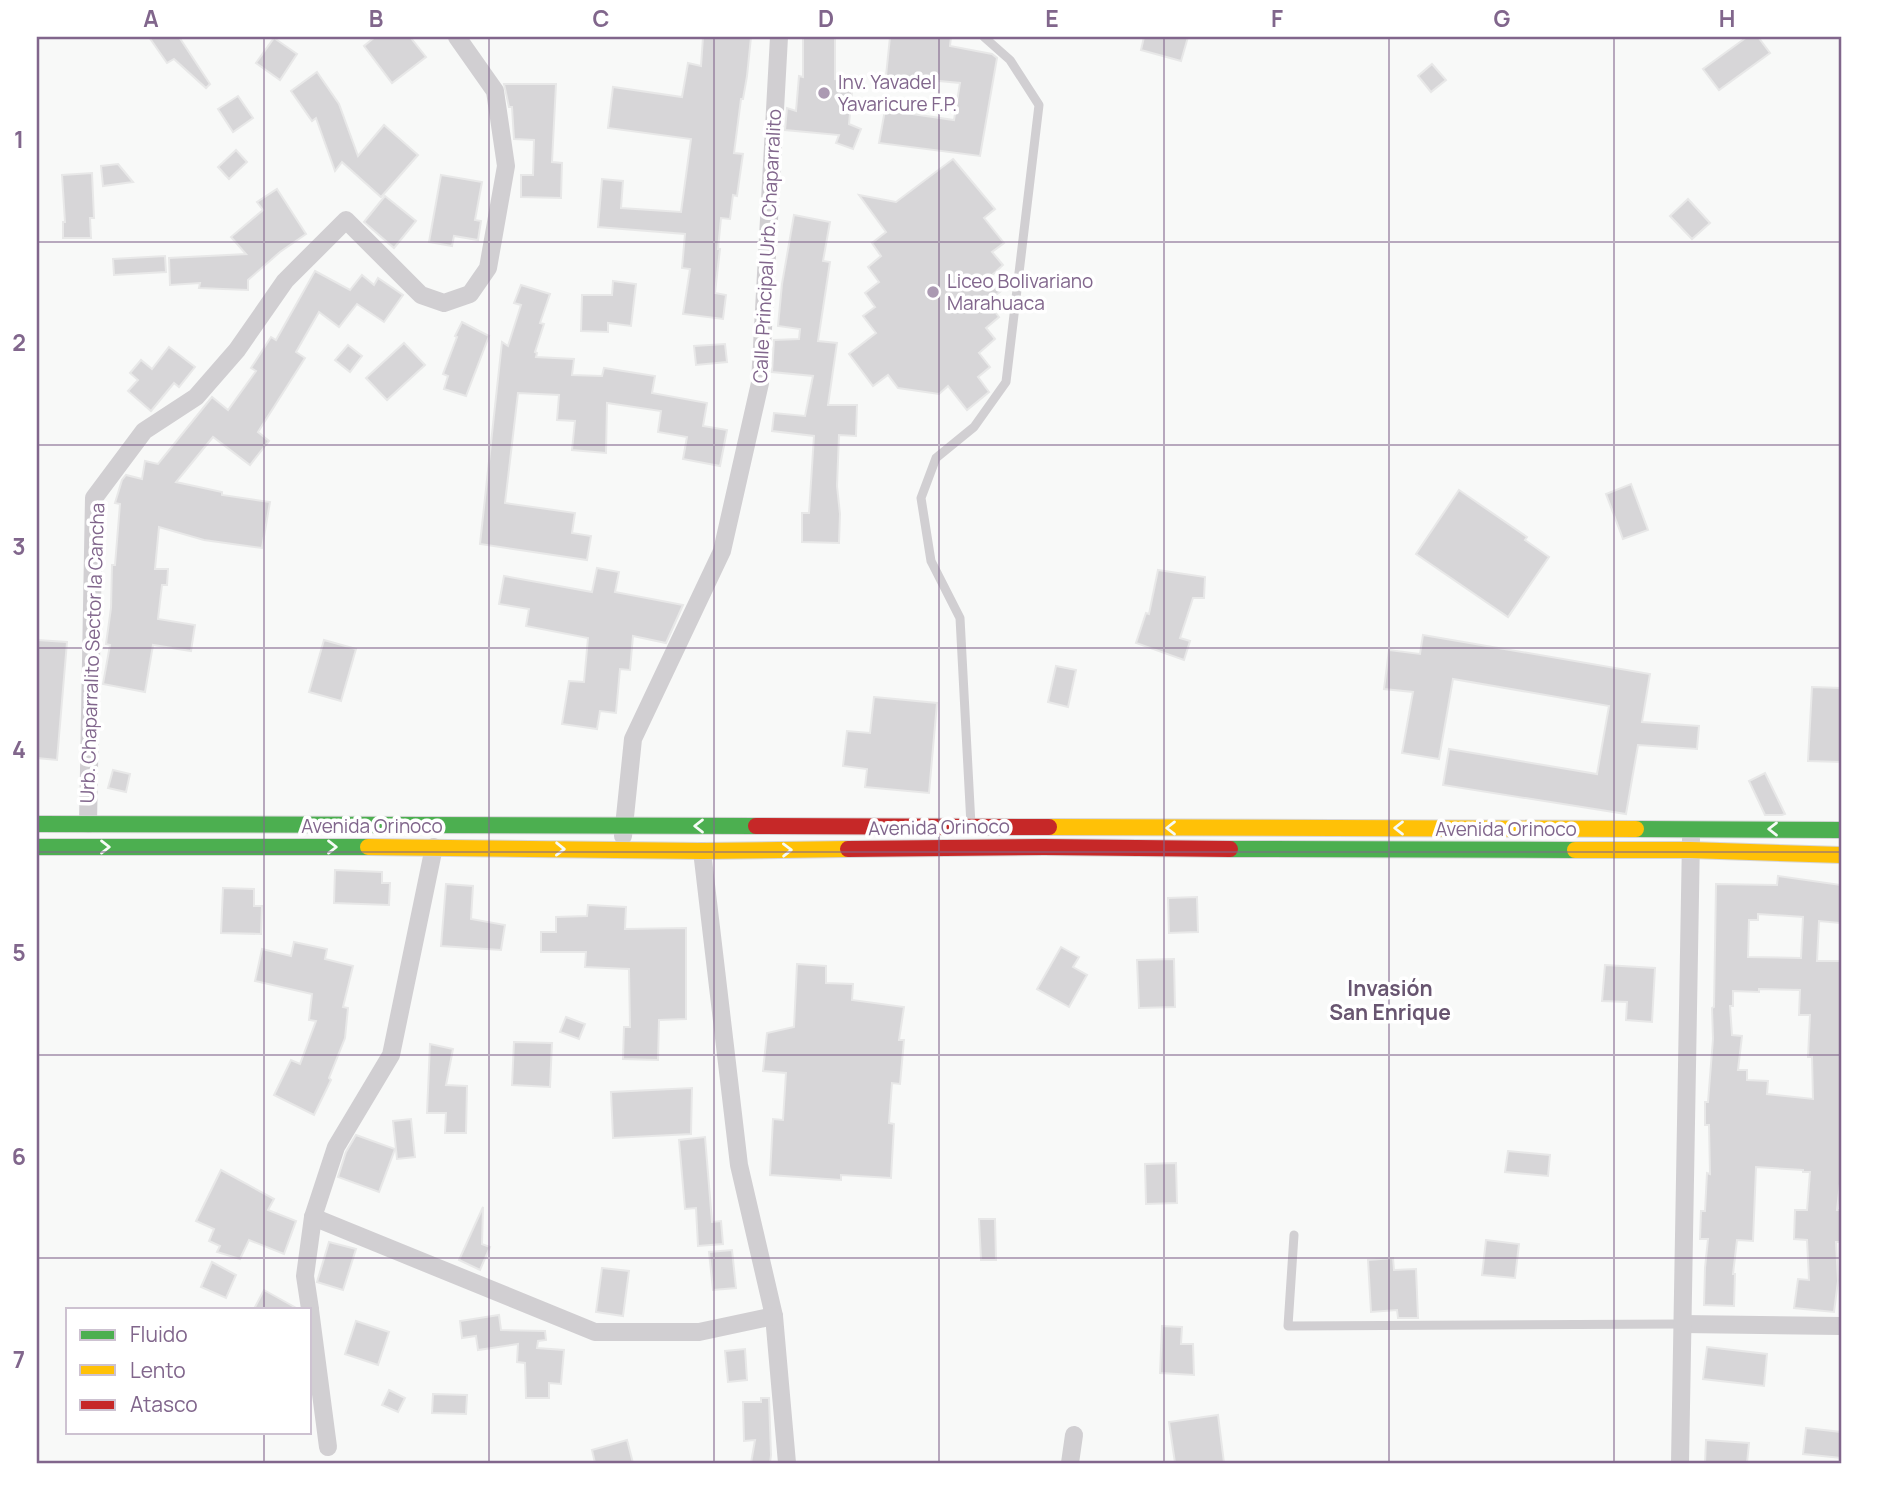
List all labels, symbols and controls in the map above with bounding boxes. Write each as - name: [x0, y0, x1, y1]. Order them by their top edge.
- text: A: [143, 2, 159, 34]
- text: B: [369, 2, 383, 34]
- text: C: [593, 2, 610, 34]
- text: D: [818, 2, 834, 34]
- text: E: [1045, 2, 1059, 34]
- text: F: [1271, 2, 1283, 34]
- text: G: [1494, 2, 1511, 34]
- text: H: [1719, 2, 1735, 34]
- place label: Inv. Yavadel Yavaricure F.P.: [838, 69, 957, 117]
- marker: Inv. Yavadel Yavaricure F.P.: [816, 85, 832, 101]
- street label: Calle Principal Urb. Chaparralito: [747, 108, 787, 384]
- text: 1: [14, 123, 24, 155]
- place label: Liceo Bolivariano Marahuaca: [947, 268, 1093, 316]
- marker: Liceo Bolivariano Marahuaca: [925, 284, 941, 300]
- text: 2: [12, 326, 26, 358]
- street label: Urb. Chaparralito Sector la Cancha: [74, 502, 110, 804]
- text: 3: [12, 530, 26, 562]
- text: 4: [12, 733, 26, 765]
- street label: Avenida Orinoco: [301, 813, 443, 839]
- street label: Avenida Orinoco: [868, 813, 1010, 841]
- street label: Avenida Orinoco: [1435, 816, 1577, 842]
- one-way arrow: [693, 818, 703, 834]
- one-way arrow: [1165, 820, 1176, 835]
- one-way arrow: [1393, 820, 1403, 836]
- one-way arrow: [1767, 822, 1778, 837]
- one-way arrow: [100, 839, 111, 855]
- one-way arrow: [328, 839, 338, 855]
- one-way arrow: [555, 841, 566, 857]
- one-way arrow: [783, 842, 793, 858]
- text: 5: [12, 936, 26, 968]
- district label: Invasión San Enrique: [1329, 974, 1451, 1026]
- text: 6: [12, 1140, 26, 1172]
- legend: [66, 1308, 312, 1434]
- text: Fluido: [130, 1320, 188, 1348]
- text: 7: [13, 1343, 25, 1375]
- text: Lento: [130, 1356, 186, 1384]
- text: Atasco: [130, 1390, 198, 1418]

